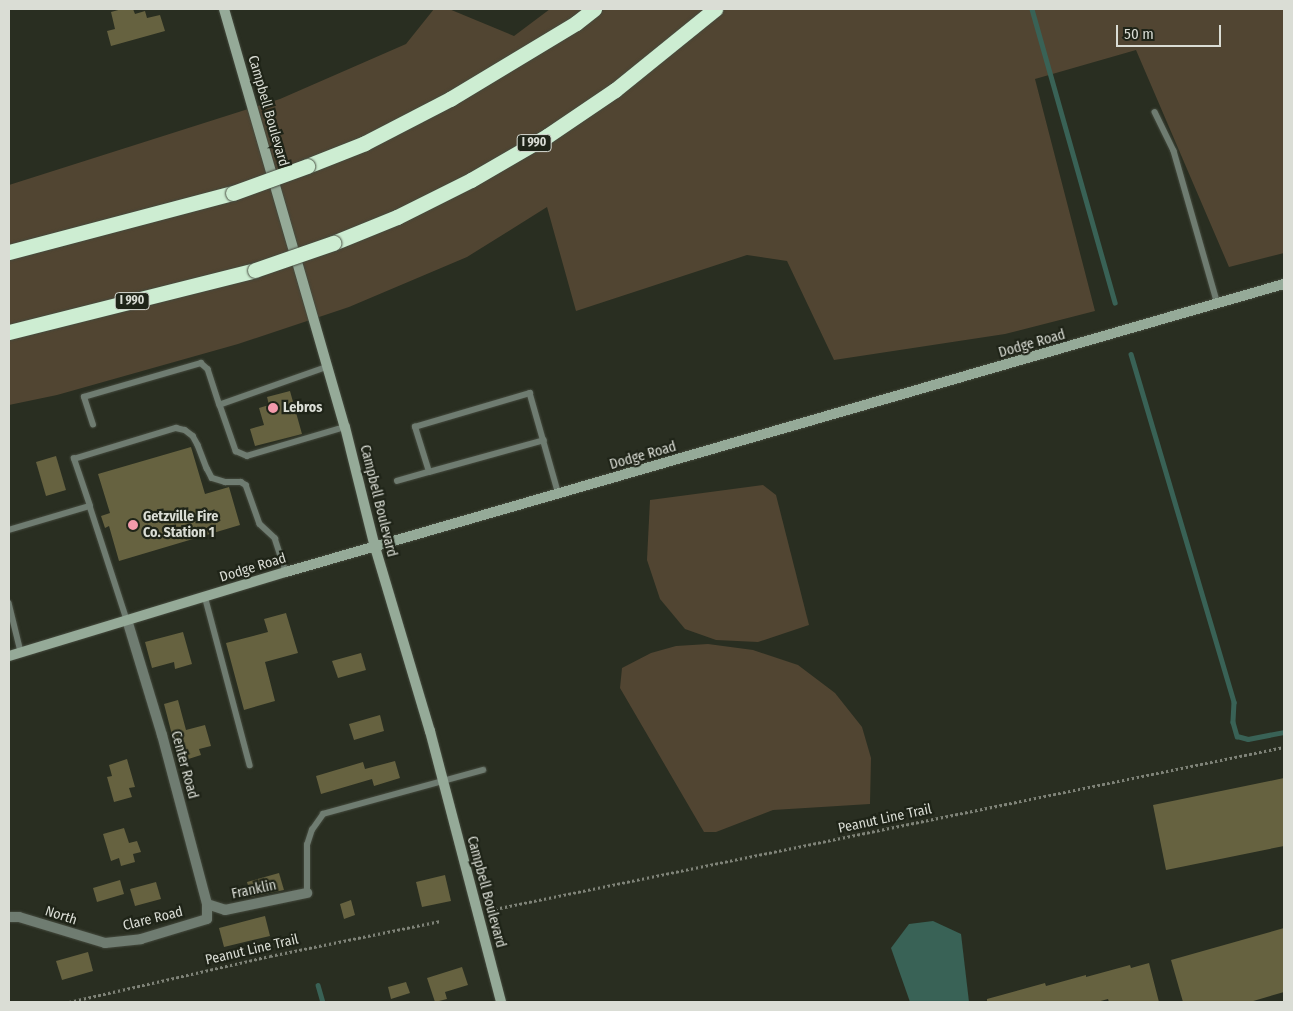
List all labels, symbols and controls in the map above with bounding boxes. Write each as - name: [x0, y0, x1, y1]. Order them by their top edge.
- scale bar: [1118, 15, 1223, 47]
- text: 50 m: [1124, 25, 1154, 43]
- street label: Campbell Boulevard: [244, 54, 292, 168]
- road number: I 990: [516, 134, 552, 152]
- road number: I 990: [114, 292, 150, 310]
- street label: Dodge Road: [997, 326, 1067, 362]
- place label: Lebros: [283, 400, 322, 416]
- marker: Lebros: [267, 402, 279, 414]
- street label: Dodge Road: [608, 438, 678, 474]
- street label: Campbell Boulevard: [356, 443, 400, 559]
- place label: Getzville Fire Co. Station 1: [143, 509, 218, 542]
- marker: Getzville Fire Co. Station 1: [127, 519, 139, 531]
- street label: Dodge Road: [218, 550, 288, 586]
- street label: Center Road: [167, 729, 201, 801]
- street label: Peanut Line Trail: [837, 801, 933, 837]
- street label: Campbell Boulevard: [463, 834, 509, 950]
- street label: Franklin: [230, 877, 278, 903]
- street label: North: [43, 903, 79, 929]
- street label: Clare Road: [121, 903, 185, 935]
- street label: Peanut Line Trail: [204, 931, 300, 969]

